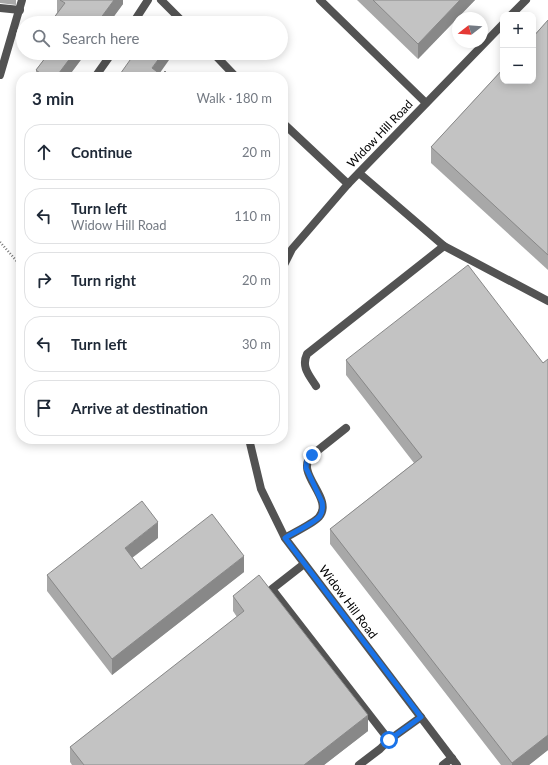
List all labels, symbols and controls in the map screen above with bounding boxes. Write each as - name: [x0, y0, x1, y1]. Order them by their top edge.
- north arrow: [452, 12, 488, 48]
- map controls: [500, 12, 536, 84]
- button: +: [500, 12, 536, 48]
- search box: [16, 16, 288, 60]
- icon: search: [30, 27, 52, 49]
- text: Search here: [62, 29, 139, 47]
- button: −: [500, 48, 536, 84]
- text: 3 min: [32, 88, 74, 109]
- text: Walk · 180 m: [196, 90, 272, 106]
- street label: Widow Hill Road: [344, 97, 416, 171]
- icon: ahead: [33, 141, 55, 163]
- text: Continue: [71, 143, 132, 161]
- text: 20 m: [242, 144, 271, 160]
- text: Turn left: [71, 199, 127, 217]
- icon: left: [33, 205, 55, 227]
- text: 110 m: [234, 208, 271, 224]
- text: Widow Hill Road: [71, 217, 167, 233]
- icon: right: [33, 269, 55, 291]
- text: Turn right: [71, 271, 136, 289]
- text: 20 m: [242, 272, 271, 288]
- icon: left: [33, 333, 55, 355]
- text: Turn left: [71, 335, 127, 353]
- text: 30 m: [242, 336, 271, 352]
- icon: arrive: [33, 397, 55, 419]
- text: Arrive at destination: [71, 399, 208, 417]
- route end: [303, 446, 321, 464]
- street label: Widow Hill Road: [316, 562, 381, 641]
- route start: [380, 731, 398, 749]

